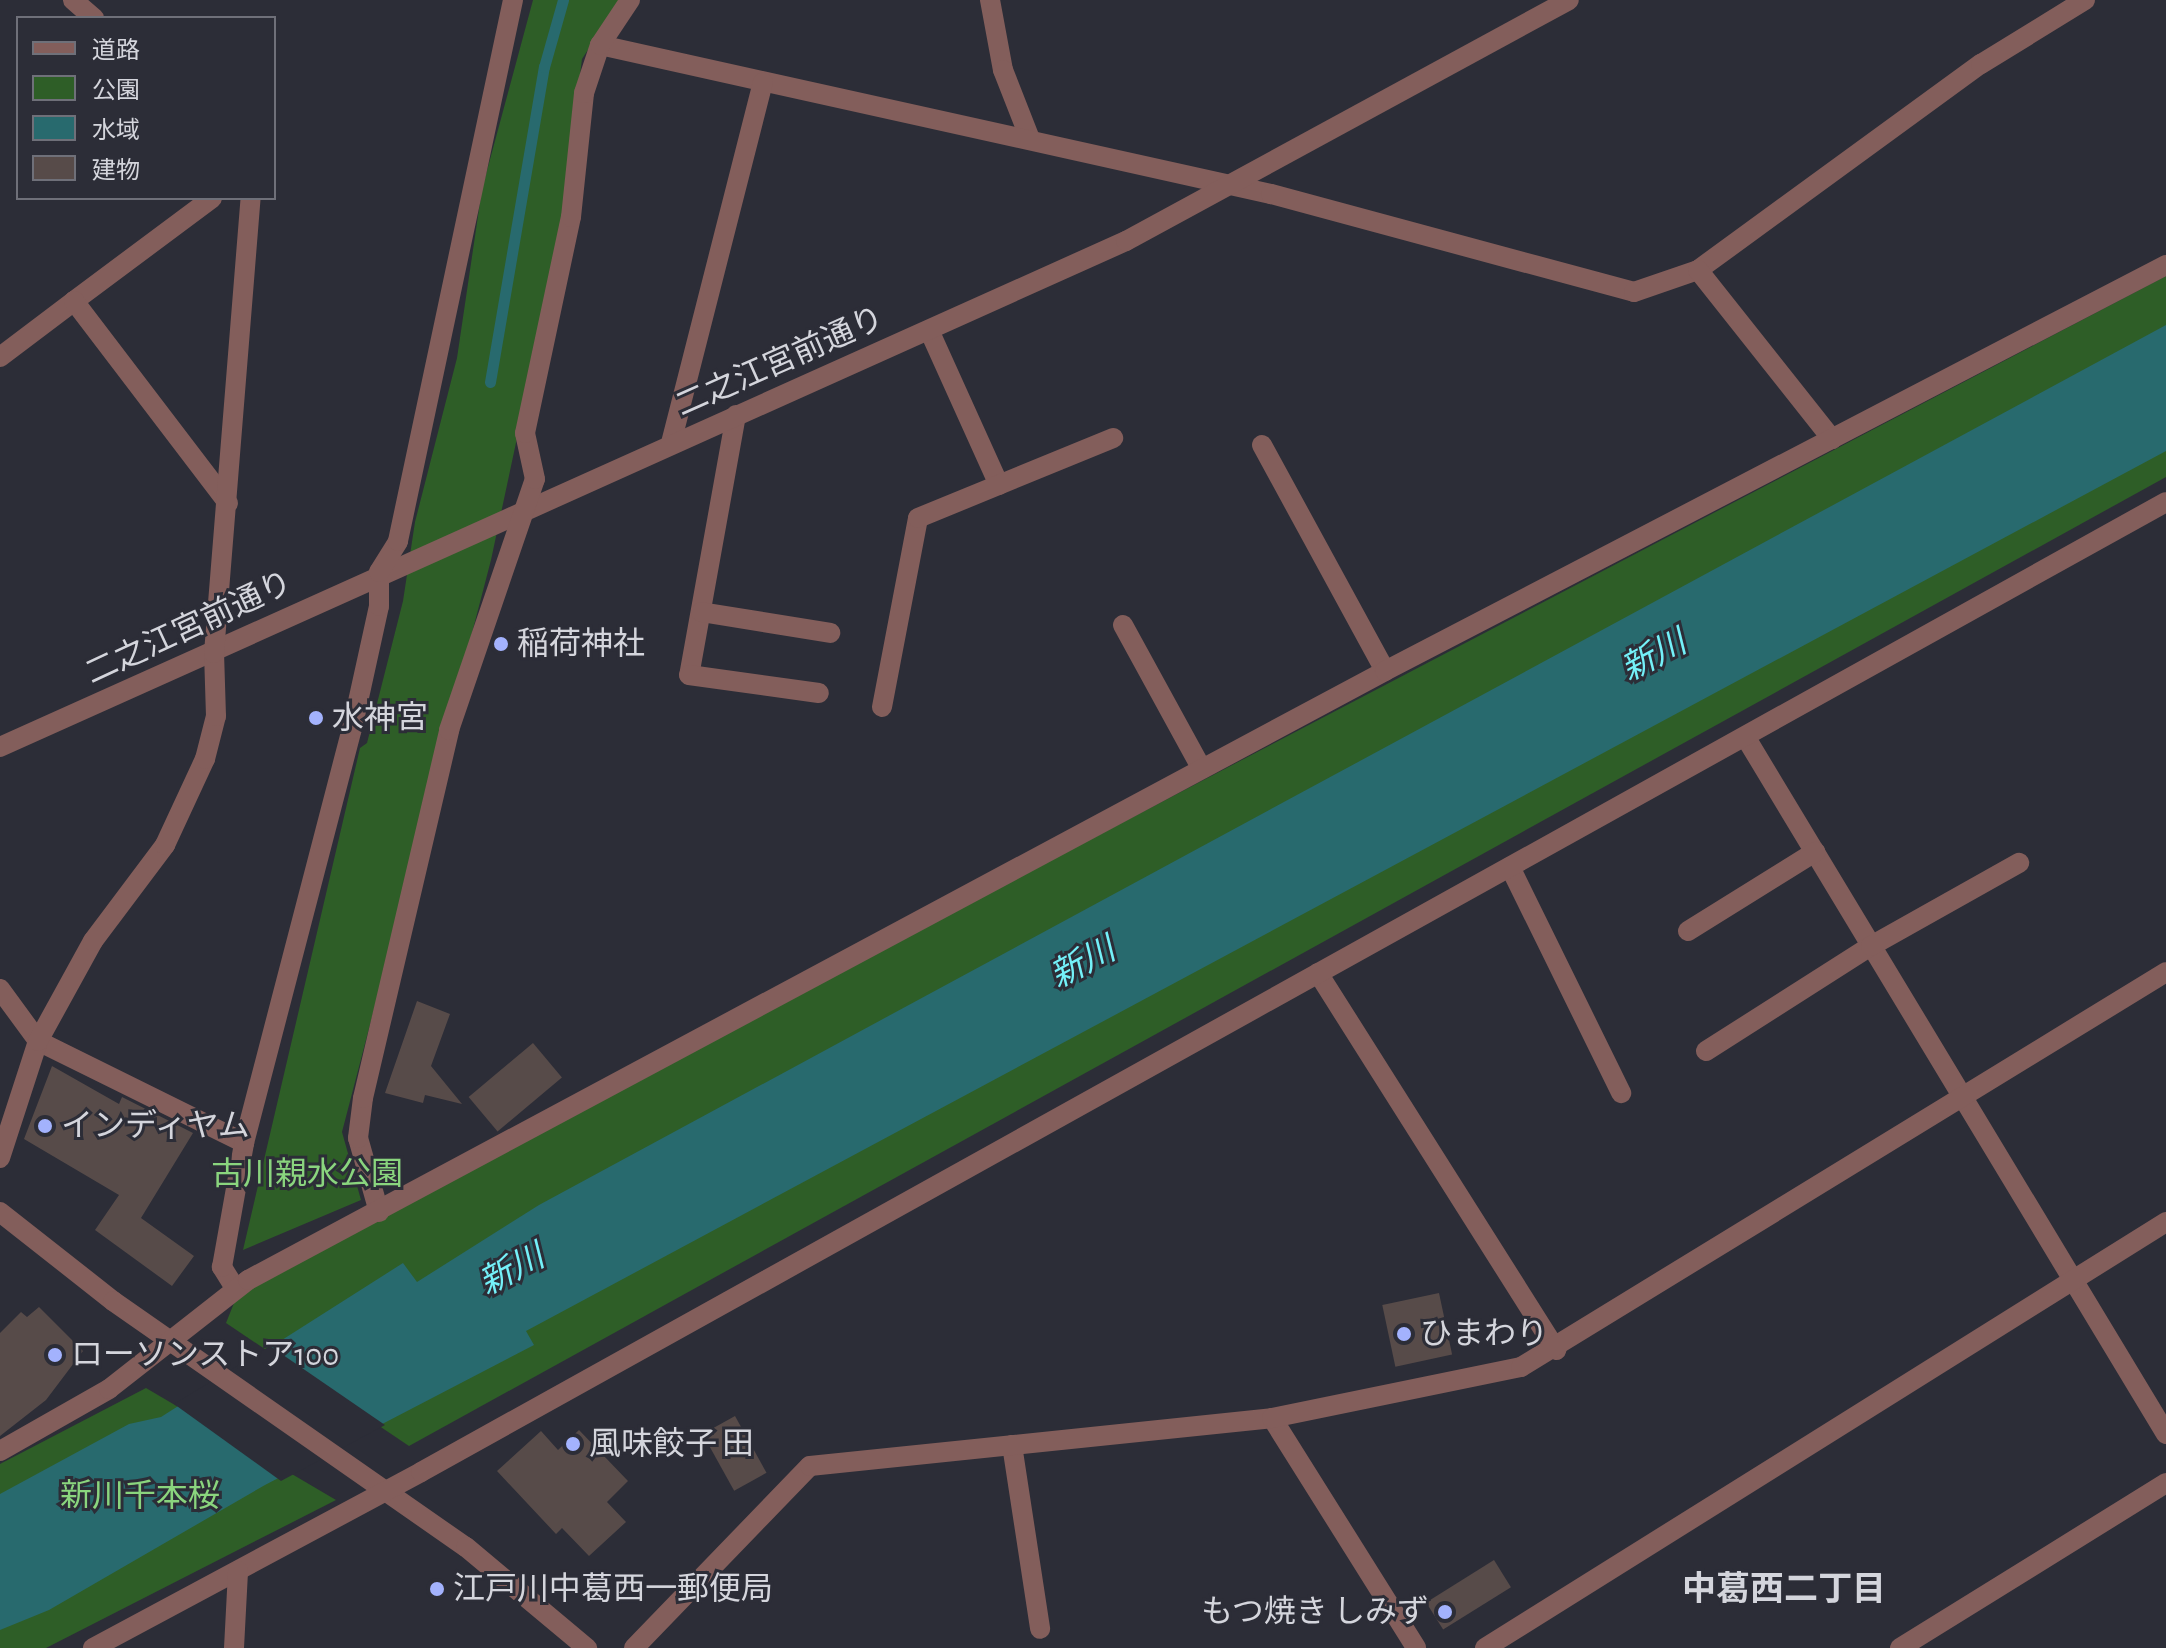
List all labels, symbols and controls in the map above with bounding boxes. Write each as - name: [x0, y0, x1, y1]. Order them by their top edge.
- legend: [16, 16, 276, 200]
- text: 道路: [92, 39, 140, 63]
- text: 公園: [92, 79, 140, 103]
- text: 水域: [92, 119, 140, 143]
- text: 建物: [92, 159, 140, 183]
- street label: 二之江宮前通り: [670, 299, 890, 425]
- street label: 二之江宮前通り: [79, 563, 299, 693]
- water label: 新川: [1614, 623, 1694, 691]
- place label: 稲荷神社: [517, 625, 645, 663]
- marker: 稲荷神社: [492, 635, 510, 653]
- place label: 水神宮: [332, 699, 428, 737]
- marker: 水神宮: [307, 709, 325, 727]
- water label: 新川: [1043, 930, 1123, 998]
- place label: インディヤム: [61, 1107, 253, 1145]
- marker: インディヤム: [36, 1117, 54, 1135]
- park label: 古川親水公園: [211, 1155, 403, 1193]
- water label: 新川: [472, 1237, 552, 1305]
- place label: ひまわり: [1420, 1315, 1548, 1353]
- marker: ひまわり: [1395, 1325, 1413, 1343]
- place label: ローソンストア100: [71, 1336, 340, 1374]
- marker: ローソンストア100: [46, 1346, 64, 1364]
- place label: 風味餃子 田: [589, 1425, 754, 1463]
- marker: 風味餃子 田: [564, 1435, 582, 1453]
- park label: 新川千本桜: [60, 1477, 220, 1515]
- place label: 江戸川中葛西一郵便局: [453, 1570, 773, 1608]
- district label: 中葛西二丁目: [1682, 1571, 1886, 1611]
- marker: 江戸川中葛西一郵便局: [428, 1580, 446, 1598]
- place label: もつ焼き しみず: [1200, 1593, 1429, 1631]
- marker: もつ焼き しみず: [1436, 1603, 1454, 1621]

